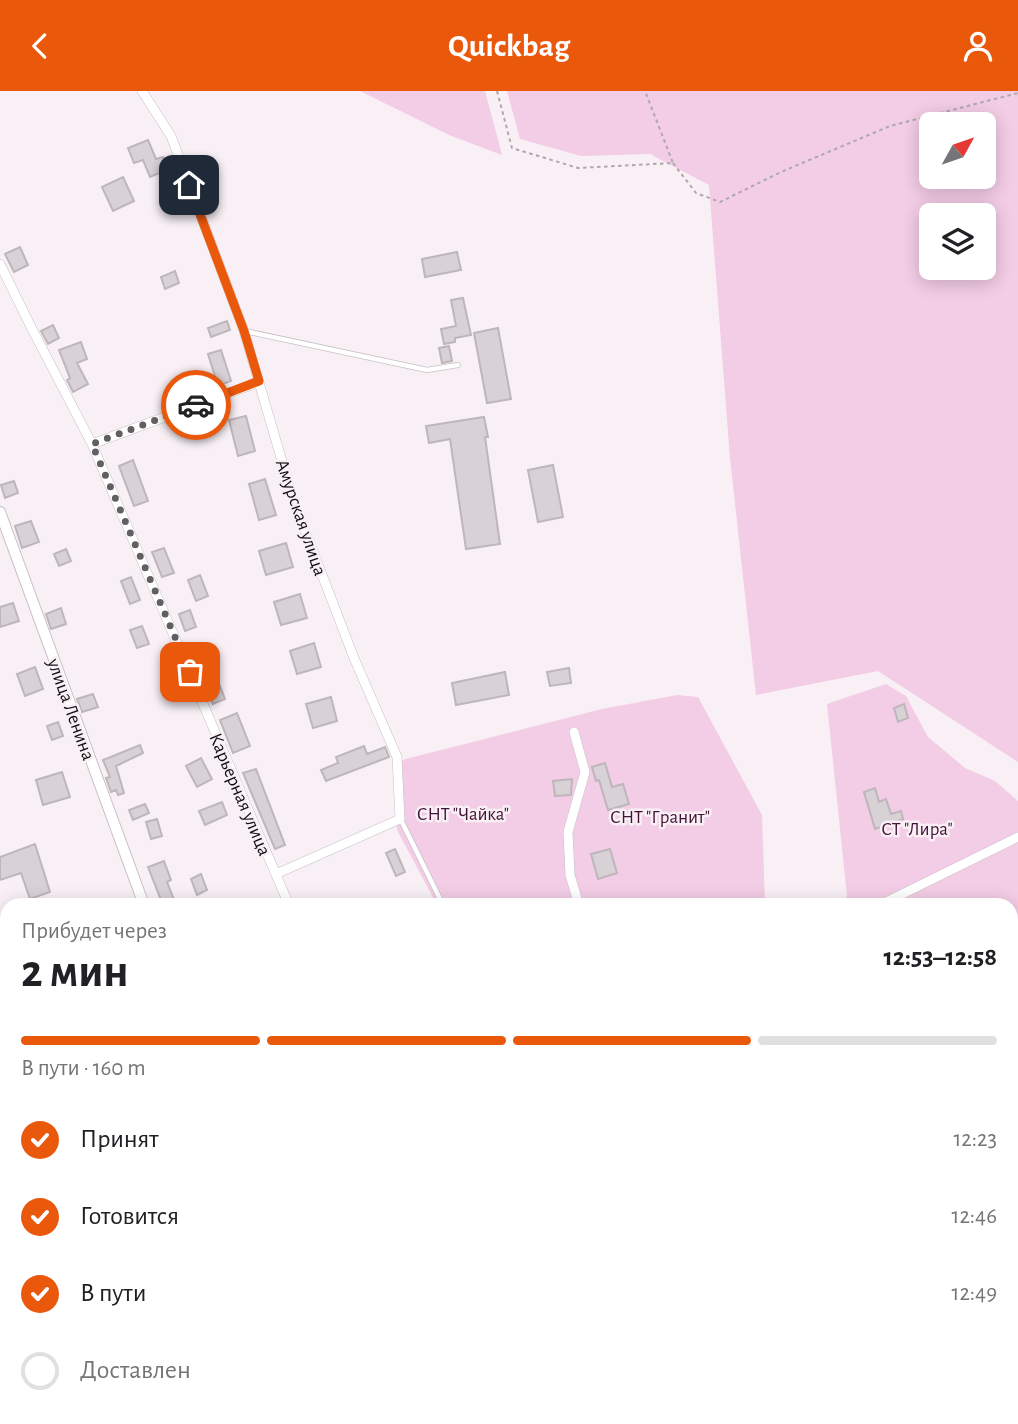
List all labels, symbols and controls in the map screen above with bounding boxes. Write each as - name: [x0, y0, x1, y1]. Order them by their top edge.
- icon: back: [21, 27, 59, 65]
- icon: person: [959, 27, 997, 65]
- text: Quickbag: [448, 30, 570, 62]
- north arrow: [919, 112, 996, 189]
- map controls: [919, 112, 996, 280]
- pin: [159, 155, 219, 215]
- icon: home: [170, 166, 208, 204]
- button: layers: [919, 203, 996, 280]
- courier: [161, 370, 231, 440]
- icon: car: [177, 386, 215, 424]
- street label: Амурская улица: [272, 457, 329, 578]
- pin: [160, 642, 220, 702]
- icon: bag: [171, 653, 209, 691]
- street label: улица Ленина: [43, 655, 98, 763]
- street label: Карьерная улица: [205, 731, 274, 859]
- park label: СНТ "Чайка": [417, 805, 509, 824]
- park label: СНТ "Гранит": [610, 808, 710, 827]
- park label: СТ "Лира": [881, 820, 953, 839]
- text: Прибудет через: [21, 920, 167, 943]
- text: 12:53–12:58: [883, 944, 997, 970]
- text: 2 мин: [21, 949, 129, 995]
- text: В пути · 160 m: [21, 1057, 146, 1080]
- icon: check: [21, 1121, 59, 1159]
- text: Принят: [80, 1126, 159, 1152]
- text: 12:23: [953, 1128, 997, 1151]
- icon: check: [21, 1198, 59, 1236]
- text: Готовится: [80, 1203, 179, 1229]
- text: 12:46: [951, 1205, 997, 1228]
- icon: check: [21, 1275, 59, 1313]
- text: В пути: [80, 1280, 146, 1306]
- text: 12:49: [951, 1282, 997, 1305]
- text: Доставлен: [80, 1357, 191, 1383]

